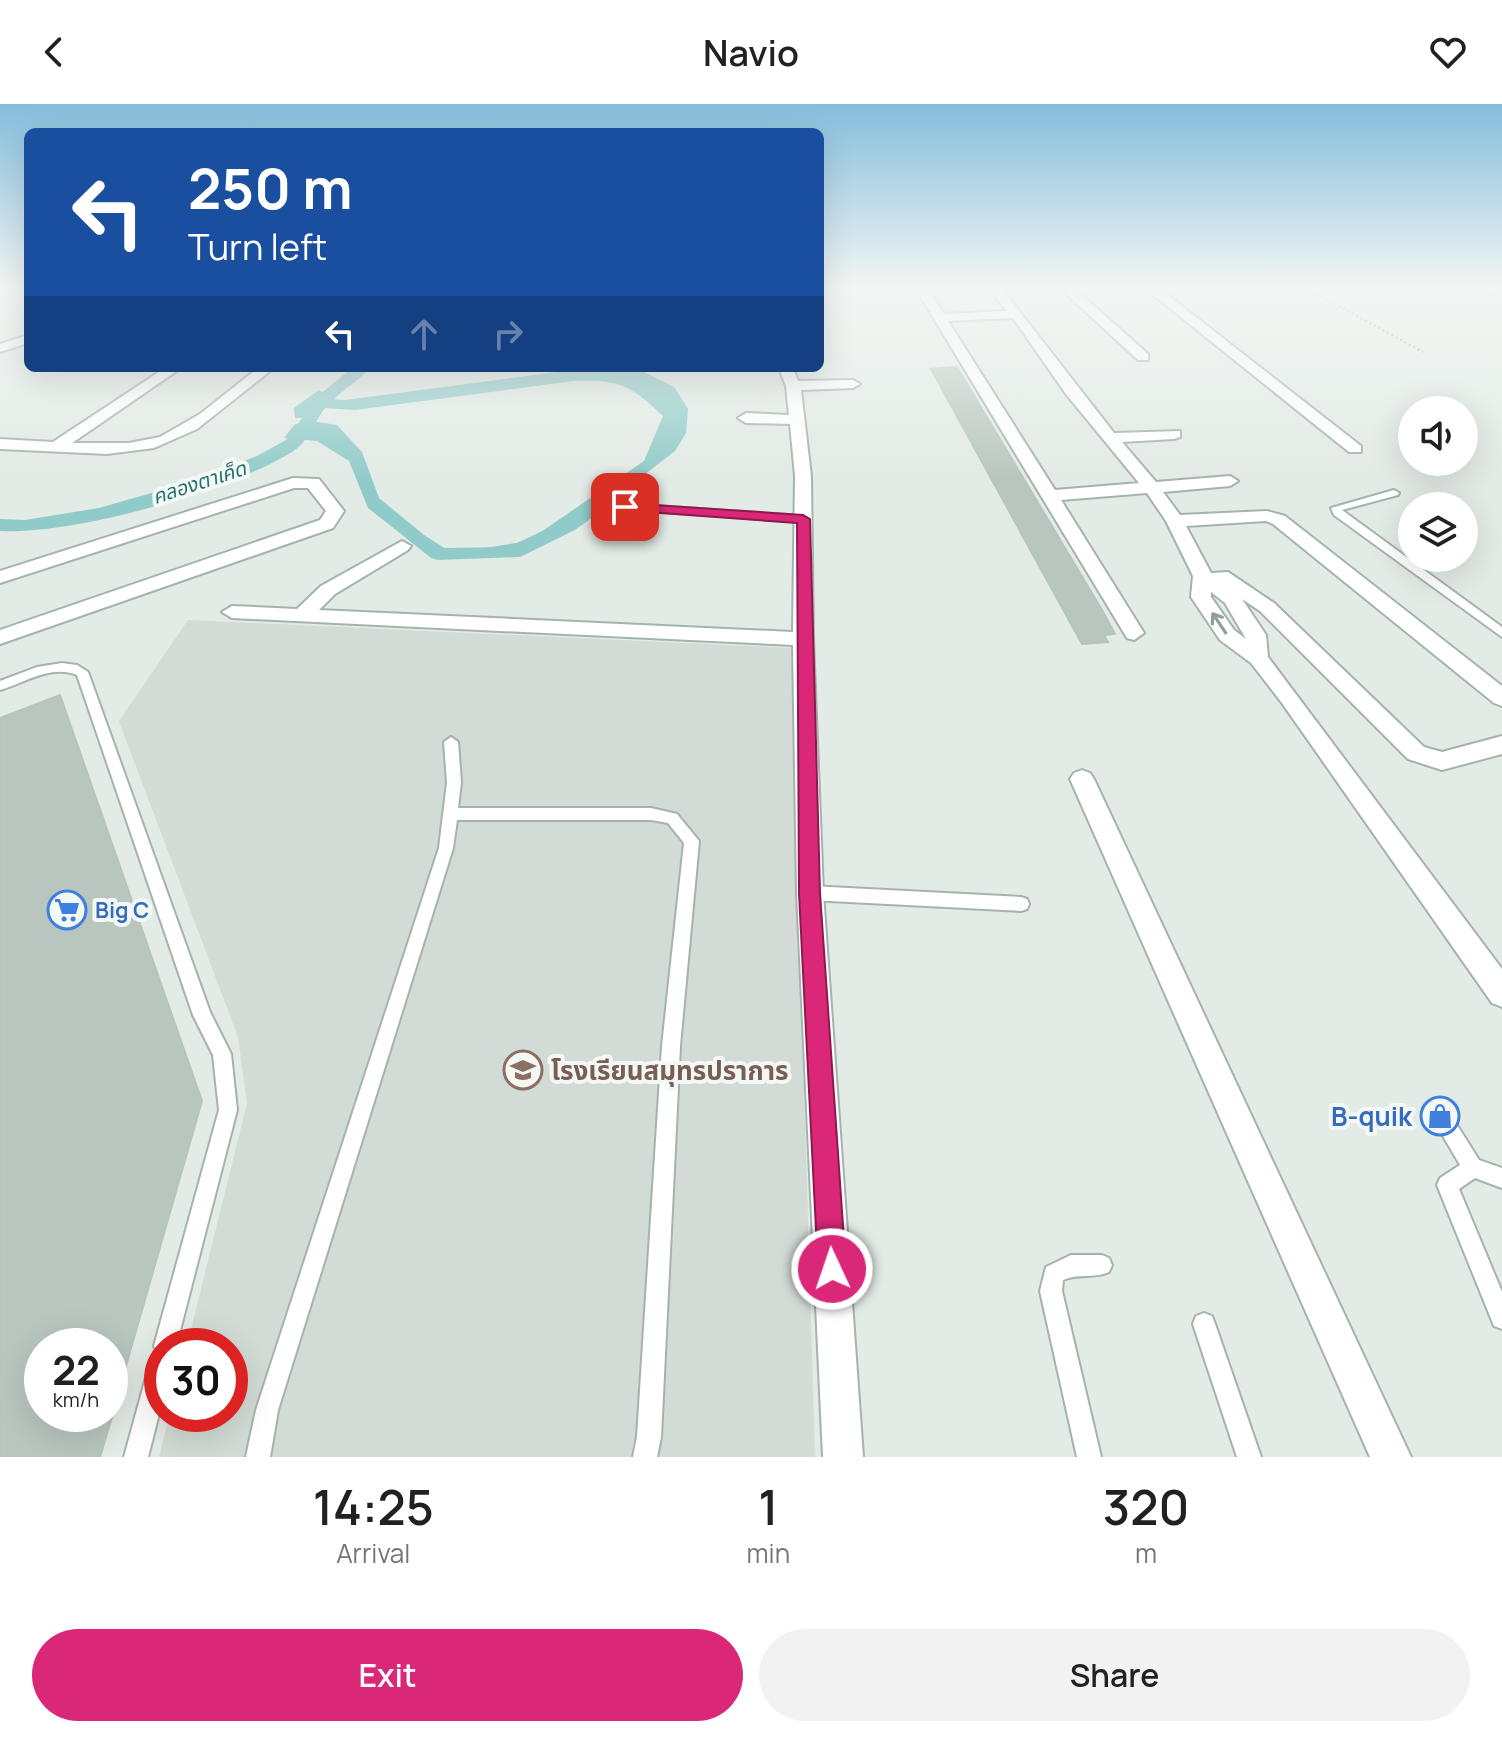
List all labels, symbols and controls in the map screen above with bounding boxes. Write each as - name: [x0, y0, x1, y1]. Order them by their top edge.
- text: Navio: [703, 28, 799, 77]
- icon: back: [32, 30, 76, 74]
- icon: heart: [1426, 30, 1470, 74]
- text: 250 m: [188, 149, 353, 226]
- icon: left: [56, 160, 160, 264]
- text: Turn left: [188, 222, 327, 271]
- icon: left: [318, 312, 362, 356]
- icon: ahead: [402, 312, 446, 356]
- icon: right: [486, 312, 530, 356]
- map controls: [1398, 396, 1478, 572]
- button: sound: [1398, 396, 1478, 476]
- water label: คลองตาเค็ด: [149, 454, 250, 510]
- pin: [591, 473, 659, 541]
- icon: arrive: [603, 485, 647, 529]
- button: layers: [1398, 492, 1478, 572]
- one-way arrow: [1211, 612, 1227, 635]
- supermarket icon: Big C: [46, 889, 88, 931]
- place label: Big C: [95, 895, 149, 925]
- school or university icon: โรงเรียนสมุทรปราการ: [502, 1049, 544, 1091]
- place label: โรงเรียนสมุทรปราการ: [551, 1052, 788, 1088]
- shop icon: B-quik: [1419, 1095, 1461, 1137]
- place label: B-quik: [1331, 1098, 1413, 1134]
- position arrow: [790, 1227, 874, 1311]
- speed limit sign: 30: [144, 1328, 248, 1432]
- text: 22: [52, 1342, 100, 1397]
- text: km/h: [53, 1386, 99, 1413]
- text: 14:25: [313, 1474, 434, 1539]
- text: 1: [758, 1474, 778, 1539]
- text: 320: [1103, 1474, 1189, 1539]
- text: Arrival: [336, 1535, 410, 1571]
- text: min: [747, 1535, 790, 1571]
- text: m: [1135, 1535, 1157, 1571]
- button: Exit: [32, 1629, 743, 1721]
- button: Share: [759, 1629, 1470, 1721]

